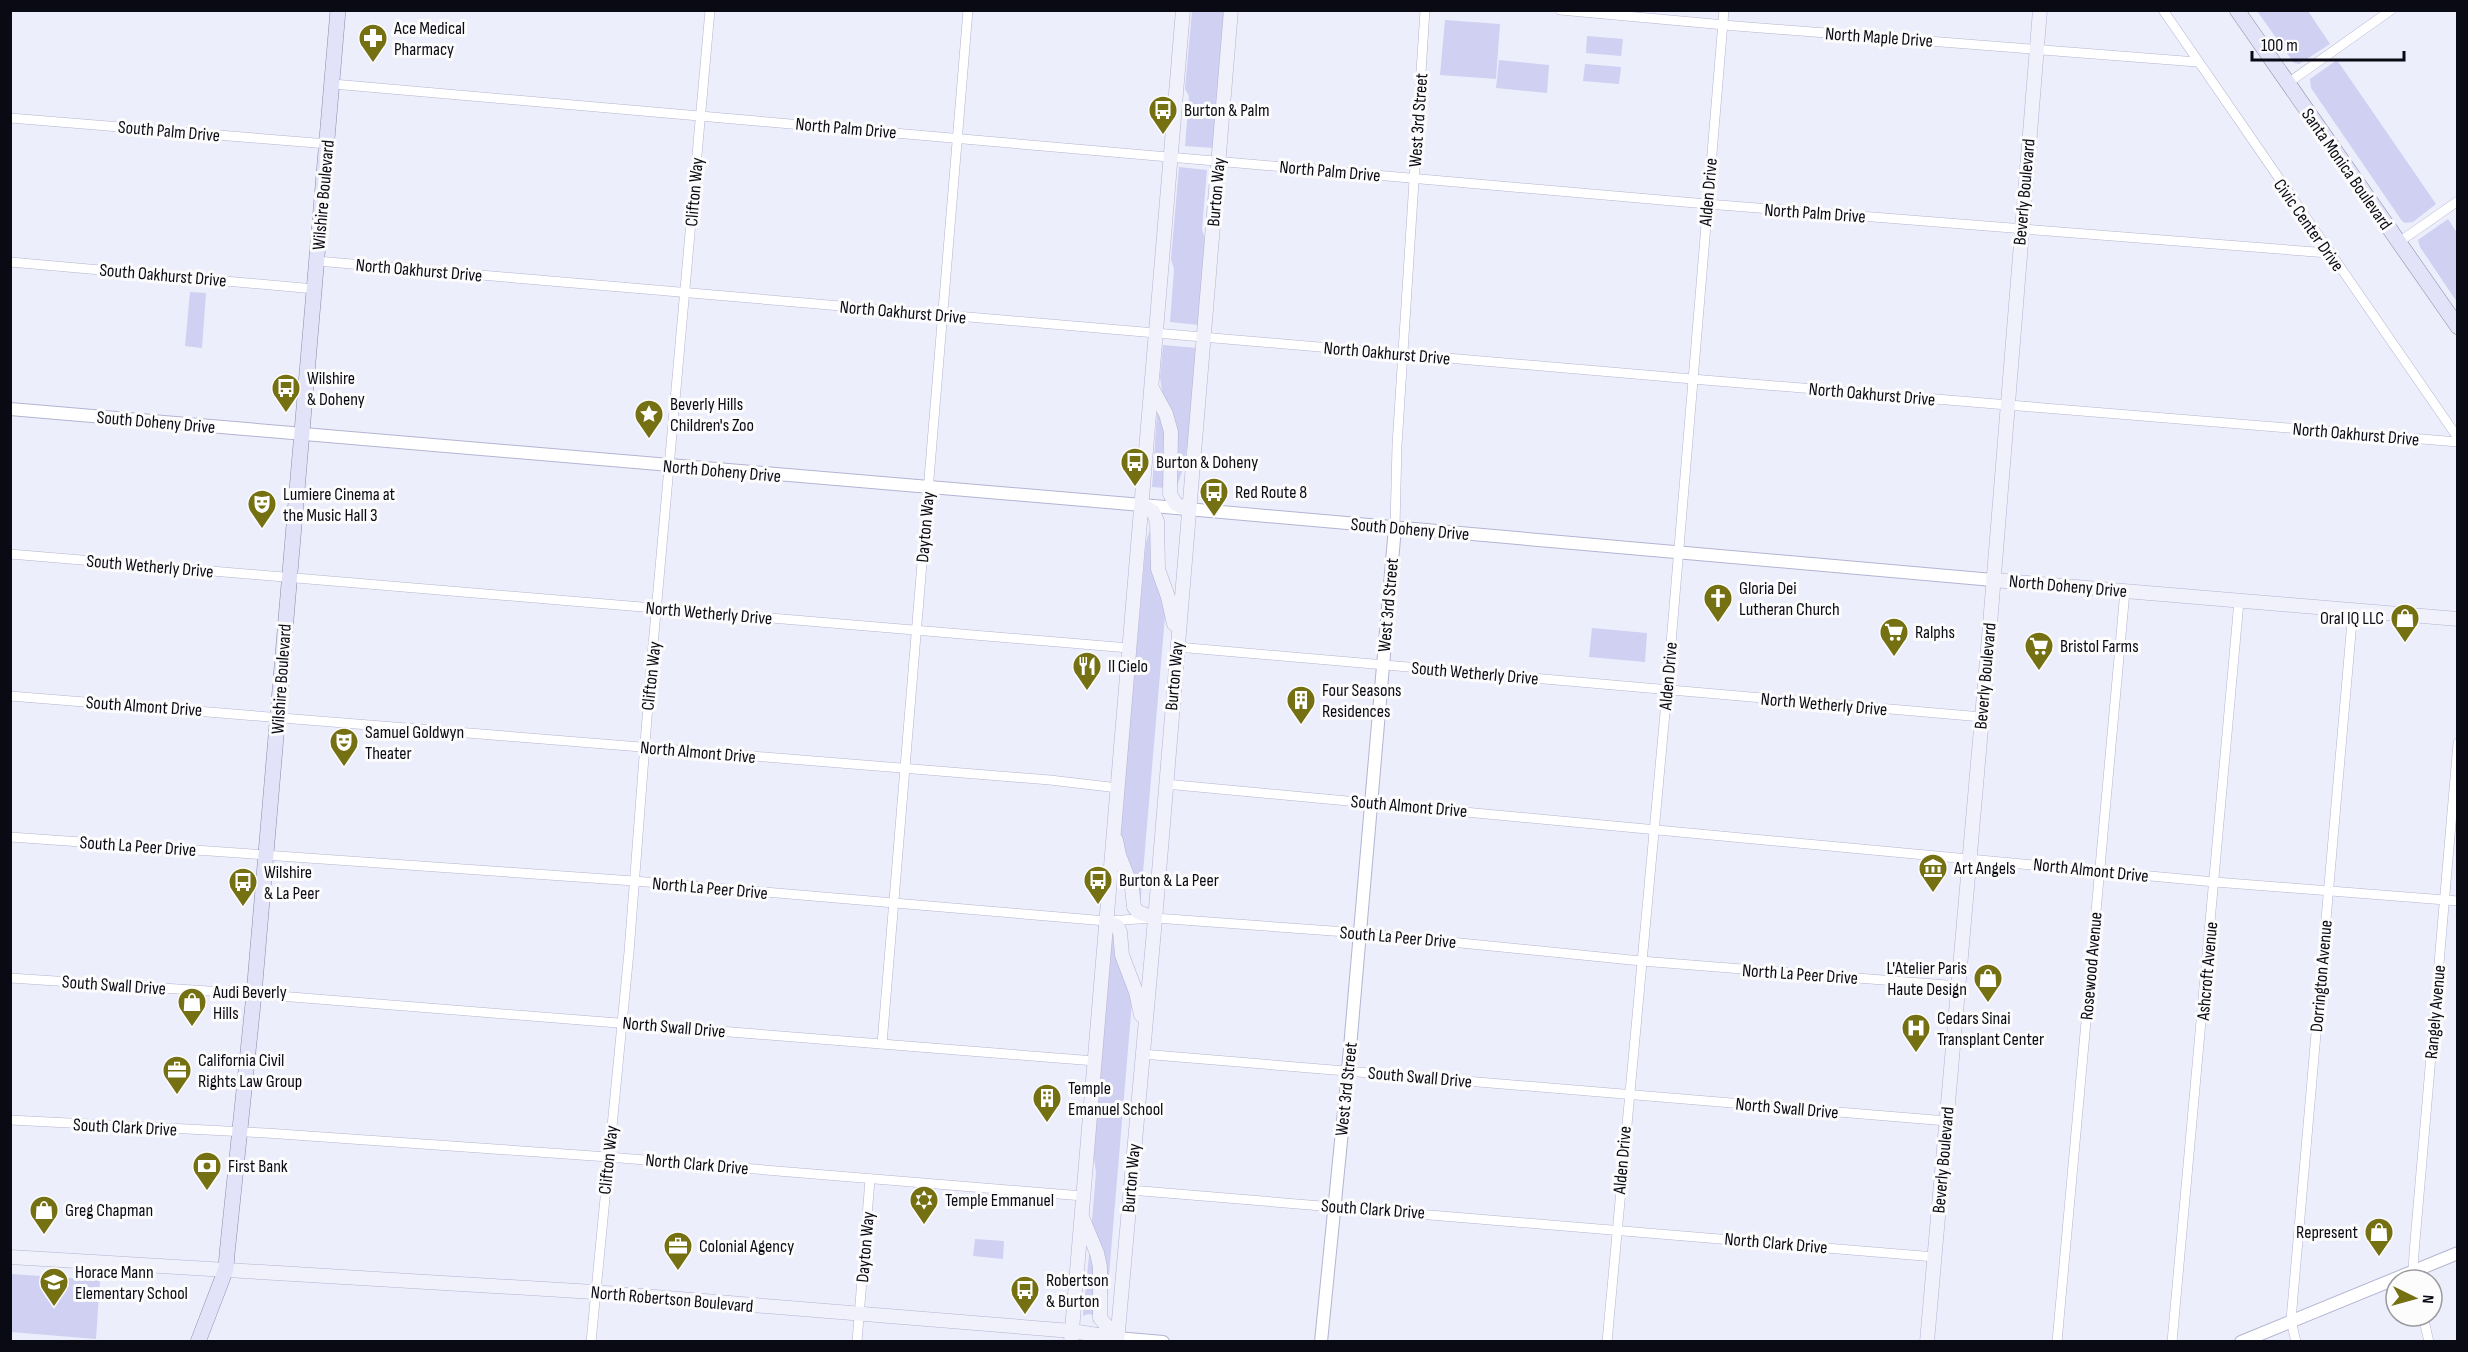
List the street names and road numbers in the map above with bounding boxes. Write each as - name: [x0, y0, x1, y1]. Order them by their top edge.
- street label: North Maple Drive: [1824, 23, 1934, 52]
- street label: West 3rd Street: [1405, 72, 1432, 168]
- street label: Santa Monica Boulevard: [2297, 105, 2396, 234]
- street label: North Palm Drive: [794, 114, 897, 143]
- street label: South Palm Drive: [117, 117, 221, 146]
- street label: Beverly Boulevard: [2009, 138, 2040, 246]
- street label: Wilshire Boulevard: [308, 139, 339, 251]
- street label: Clifton Way: [681, 157, 708, 228]
- street label: Burton Way: [1203, 157, 1230, 227]
- street label: North Palm Drive: [1278, 157, 1381, 186]
- street label: Alden Drive: [1695, 157, 1722, 228]
- street label: Civic Center Drive: [2269, 175, 2348, 276]
- street label: North Palm Drive: [1764, 199, 1866, 228]
- street label: North Oakhurst Drive: [355, 255, 483, 286]
- street label: South Oakhurst Drive: [98, 259, 227, 292]
- street label: North Oakhurst Drive: [839, 297, 967, 328]
- street label: North Oakhurst Drive: [1323, 338, 1451, 369]
- street label: North Oakhurst Drive: [1808, 379, 1936, 410]
- street label: South Doheny Drive: [96, 407, 216, 438]
- street label: North Oakhurst Drive: [2292, 419, 2420, 450]
- street label: North Doheny Drive: [662, 456, 782, 487]
- street label: Dayton Way: [912, 491, 939, 563]
- street label: South Doheny Drive: [1350, 514, 1470, 545]
- street label: South Wetherly Drive: [86, 550, 214, 583]
- street label: West 3rd Street: [1374, 557, 1403, 653]
- street label: North Doheny Drive: [2008, 571, 2128, 602]
- street label: North Wetherly Drive: [645, 598, 773, 629]
- street label: Beverly Boulevard: [1970, 622, 2001, 730]
- street label: Wilshire Boulevard: [267, 623, 296, 735]
- street label: Clifton Way: [637, 640, 666, 712]
- street label: Burton Way: [1161, 641, 1188, 711]
- street label: Alden Drive: [1655, 641, 1682, 712]
- street label: South Wetherly Drive: [1411, 657, 1539, 690]
- street label: North Wetherly Drive: [1760, 689, 1888, 720]
- street label: South Almont Drive: [85, 692, 203, 721]
- street label: North Almont Drive: [639, 737, 757, 768]
- street label: South Almont Drive: [1350, 791, 1468, 822]
- street label: South La Peer Drive: [79, 832, 197, 861]
- street label: North Almont Drive: [2032, 854, 2150, 887]
- street label: North La Peer Drive: [651, 873, 769, 904]
- street label: Rosewood Avenue: [2076, 911, 2107, 1021]
- street label: Dorrington Avenue: [2306, 919, 2337, 1033]
- street label: Ashcroft Avenue: [2193, 921, 2222, 1022]
- street label: South La Peer Drive: [1339, 922, 1457, 953]
- street label: North La Peer Drive: [1741, 960, 1859, 989]
- street label: Rangely Avenue: [2421, 964, 2450, 1060]
- street label: South Swall Drive: [61, 971, 167, 1000]
- street label: North Swall Drive: [621, 1013, 726, 1042]
- street label: West 3rd Street: [1331, 1041, 1362, 1137]
- street label: South Swall Drive: [1367, 1062, 1473, 1093]
- street label: North Swall Drive: [1734, 1094, 1839, 1123]
- street label: Beverly Boulevard: [1928, 1106, 1959, 1214]
- street label: South Clark Drive: [72, 1114, 177, 1141]
- street label: Clifton Way: [594, 1124, 623, 1196]
- street label: Alden Drive: [1609, 1125, 1636, 1196]
- street label: Burton Way: [1118, 1143, 1145, 1213]
- street label: North Clark Drive: [645, 1150, 749, 1179]
- street label: South Clark Drive: [1320, 1195, 1426, 1224]
- street label: Dayton Way: [852, 1211, 879, 1283]
- street label: North Clark Drive: [1724, 1229, 1828, 1258]
- street label: North Robertson Boulevard: [590, 1282, 754, 1317]

